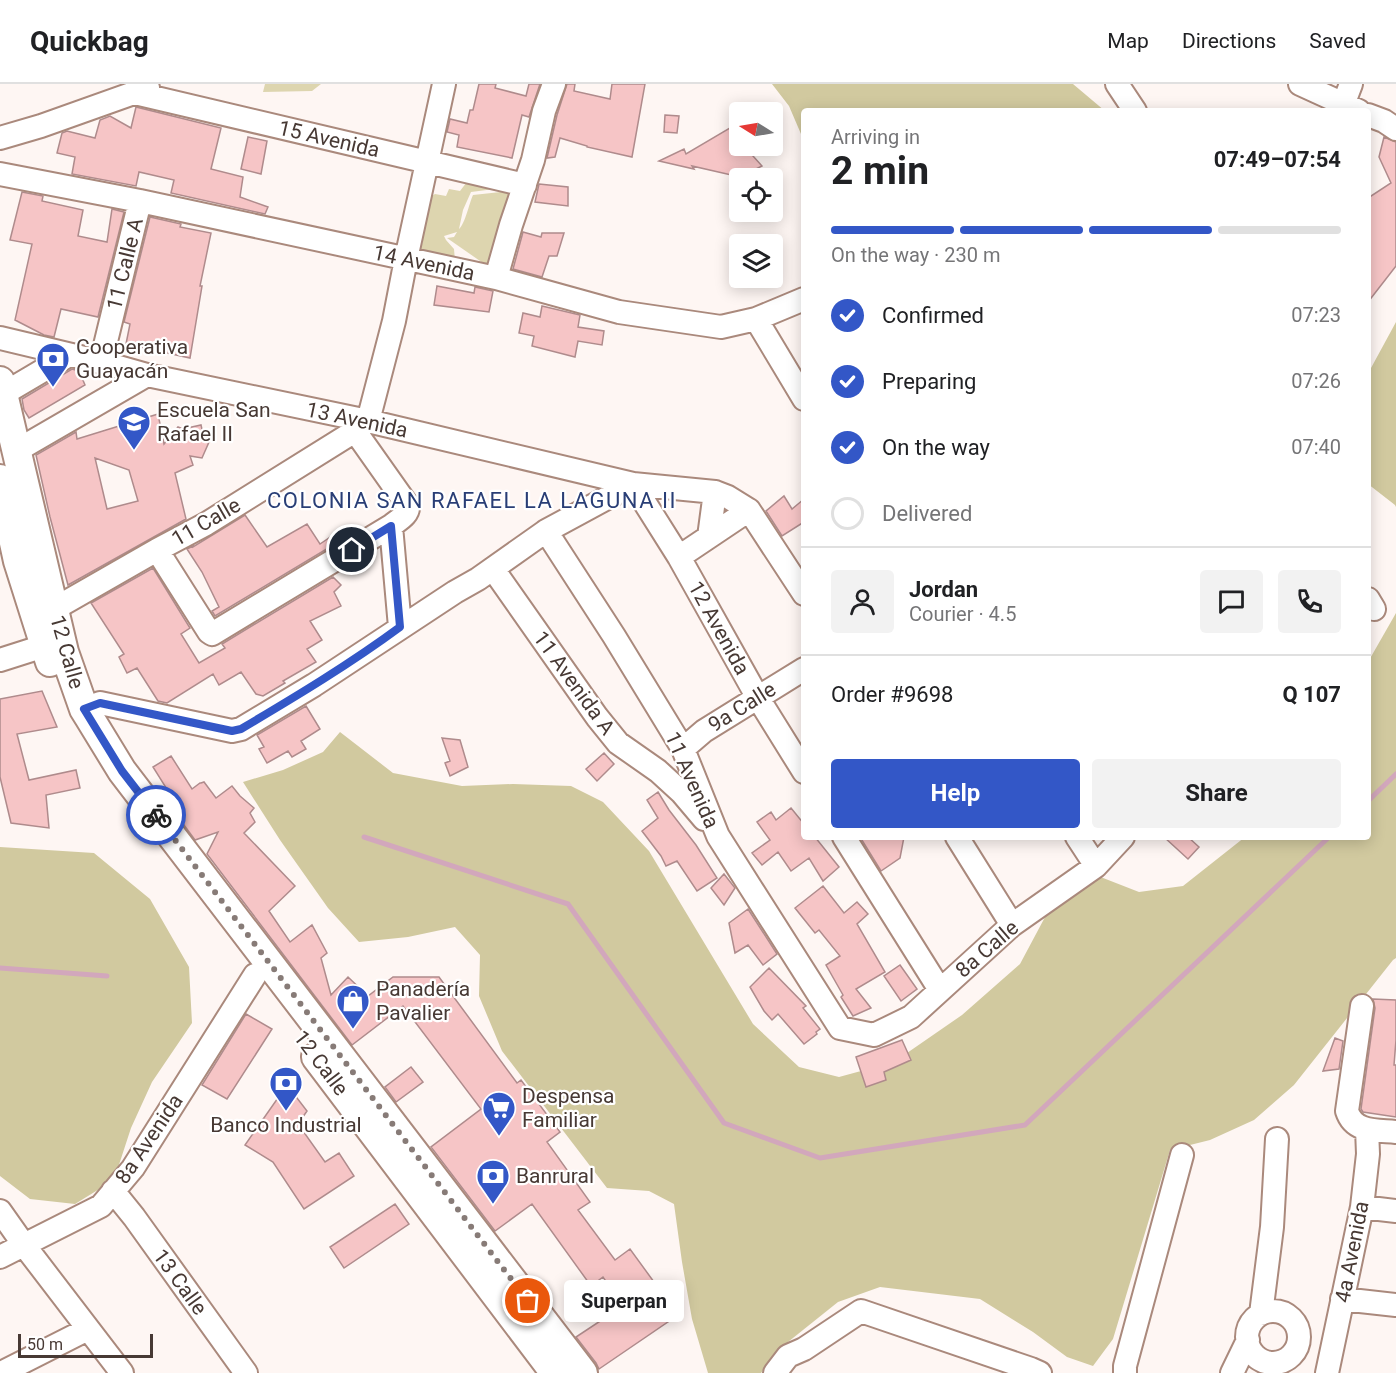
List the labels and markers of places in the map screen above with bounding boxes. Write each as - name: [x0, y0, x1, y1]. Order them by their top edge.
- place label: Cooperativa Guayacán: [76, 335, 188, 383]
- bank icon: Cooperativa Guayacán: [35, 341, 71, 388]
- place label: Escuela San Rafael II: [157, 398, 271, 446]
- school or university icon: Escuela San Rafael II: [116, 404, 152, 451]
- pin: [326, 524, 377, 575]
- place label: Panadería Pavalier: [376, 977, 470, 1025]
- shop icon: Panadería Pavalier: [335, 983, 371, 1030]
- bank icon: Banco Industrial: [268, 1065, 304, 1112]
- place label: Despensa Familiar: [522, 1084, 615, 1132]
- supermarket icon: Despensa Familiar: [481, 1090, 517, 1137]
- place label: Banco Industrial: [210, 1113, 362, 1137]
- bank icon: Banrural: [475, 1158, 511, 1205]
- place label: Banrural: [516, 1164, 594, 1188]
- pin: [502, 1275, 553, 1326]
- callout: Superpan: [564, 1280, 684, 1322]

